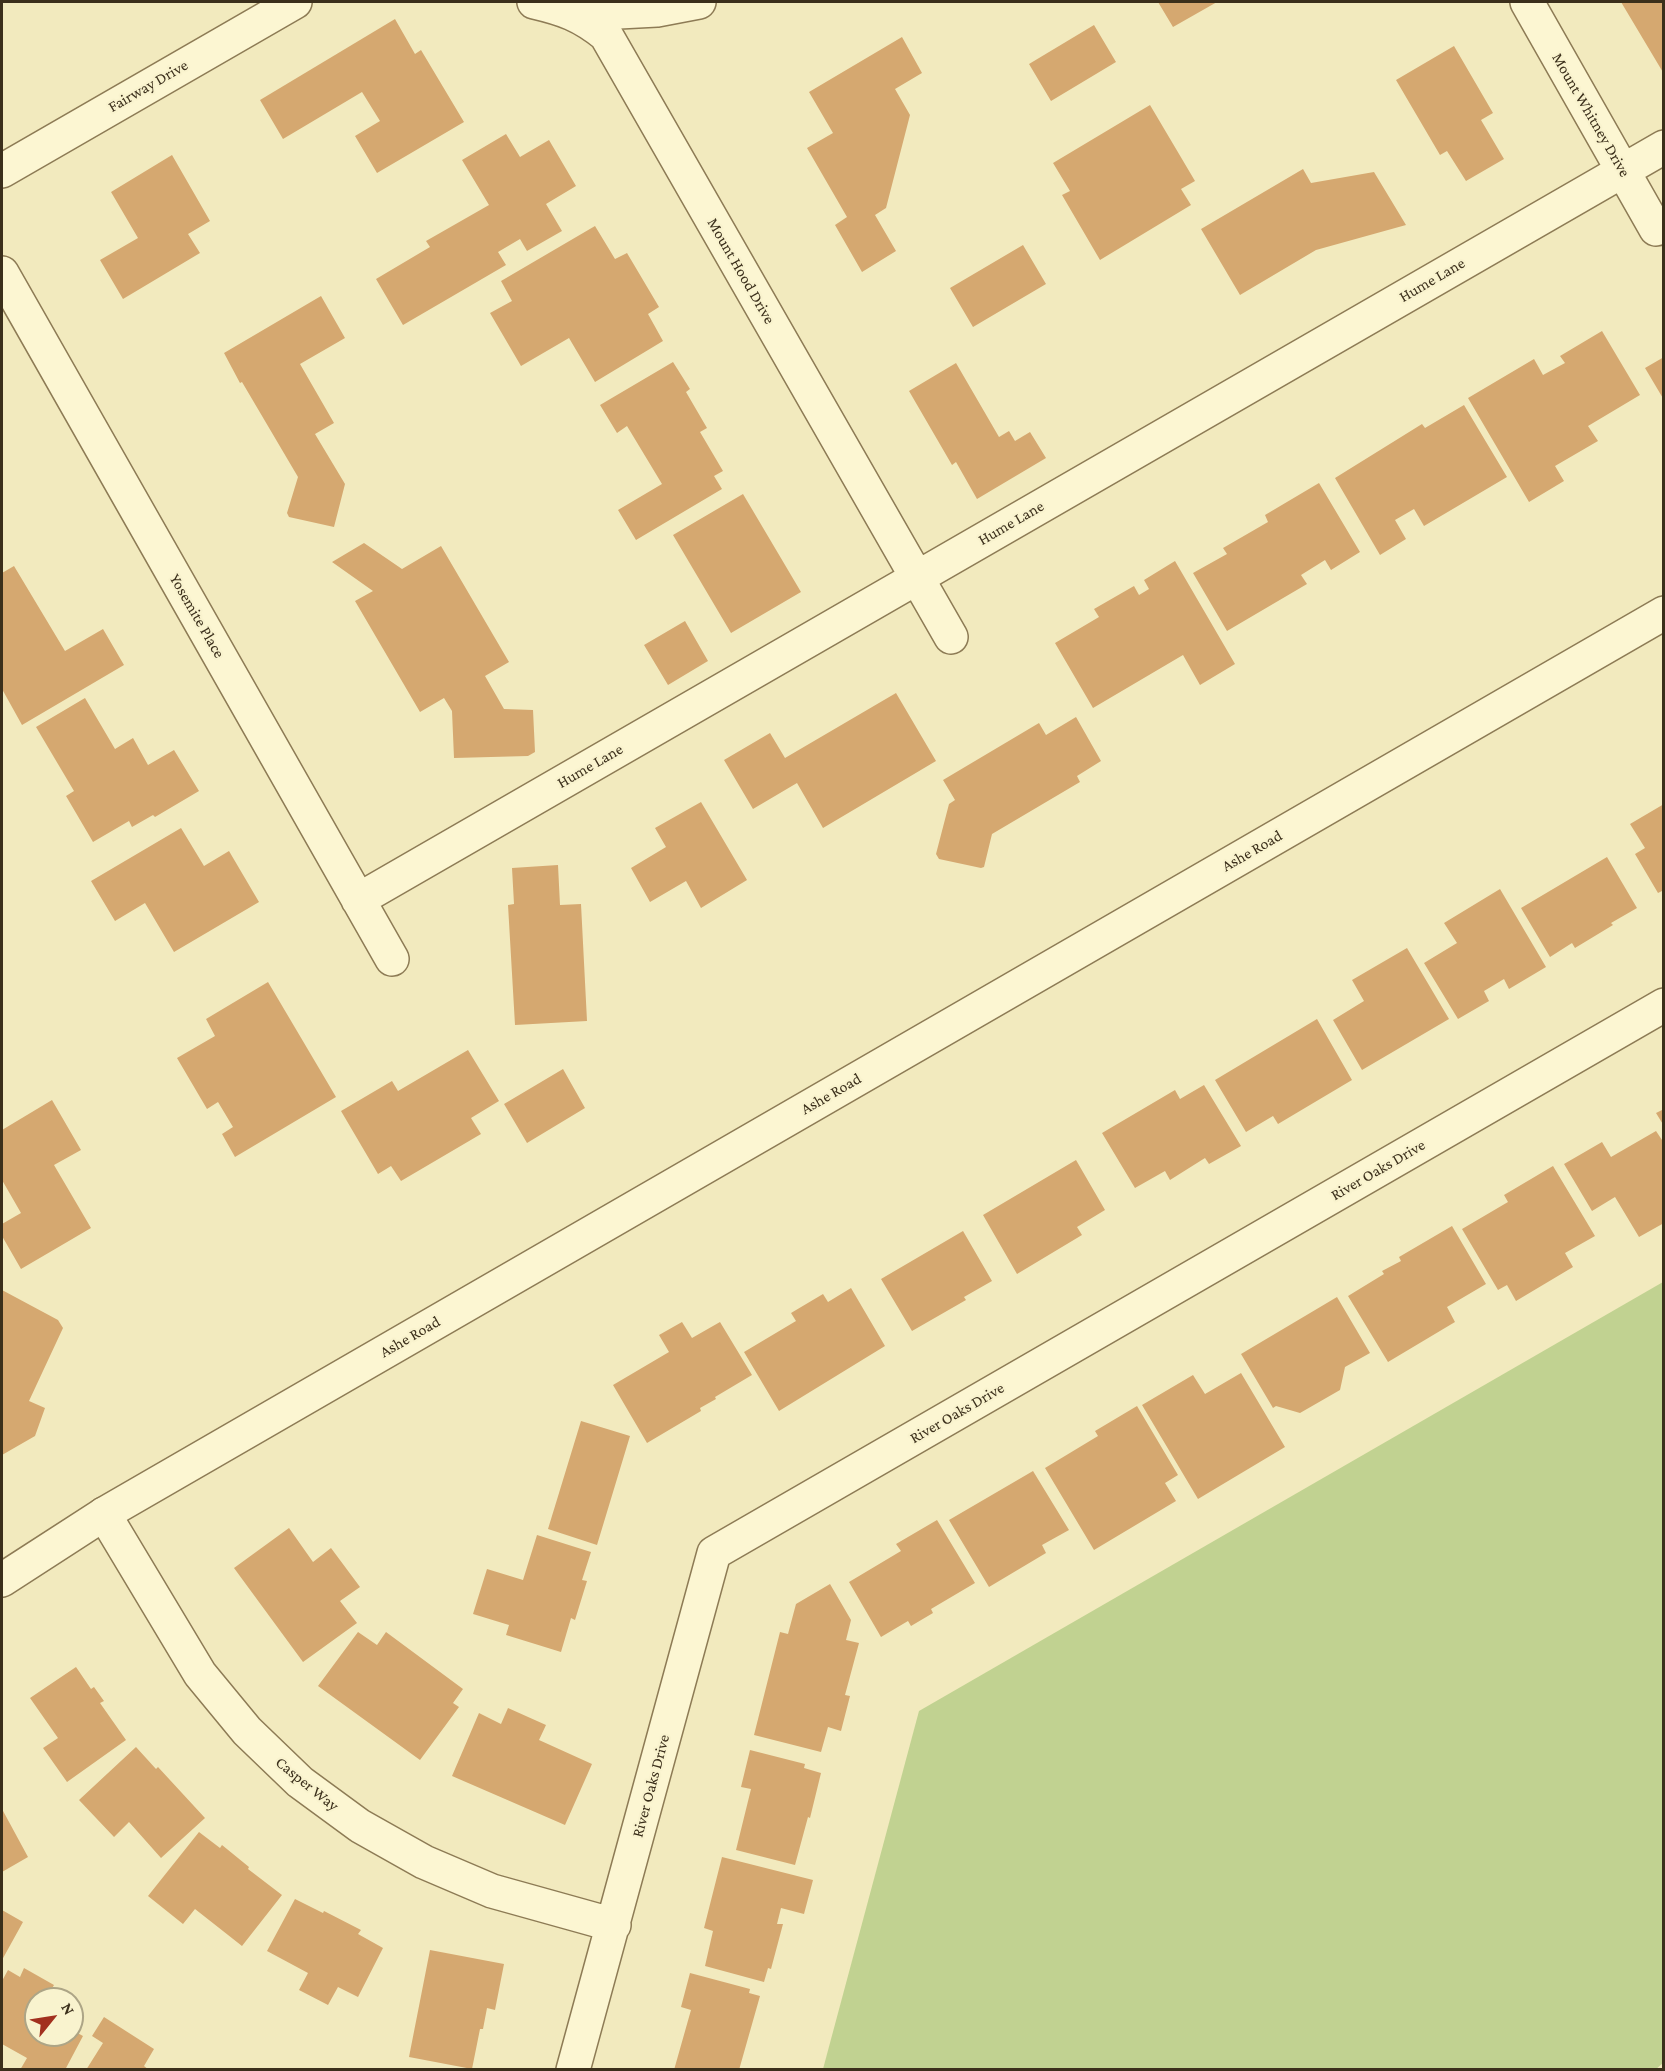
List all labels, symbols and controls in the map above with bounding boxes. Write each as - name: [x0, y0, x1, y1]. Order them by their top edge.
- street label: Mount Whitney Drive: [1548, 50, 1634, 180]
- street label: Fairway Drive: [105, 55, 191, 117]
- street label: Mount Hood Drive: [703, 215, 779, 327]
- street label: Hume Lane: [1396, 253, 1468, 307]
- street label: Hume Lane: [975, 496, 1047, 550]
- street label: Yosemite Place: [165, 570, 229, 662]
- street label: Hume Lane: [554, 739, 626, 793]
- street label: Ashe Road: [1218, 826, 1286, 876]
- street label: Ashe Road: [797, 1069, 865, 1119]
- street label: River Oaks Drive: [1327, 1135, 1429, 1205]
- street label: Ashe Road: [376, 1312, 444, 1362]
- street label: River Oaks Drive: [906, 1378, 1008, 1448]
- street label: River Oaks Drive: [628, 1732, 674, 1840]
- street label: Casper Way: [271, 1753, 343, 1815]
- north arrow: [24, 1987, 84, 2047]
- text: N: [58, 2000, 78, 2018]

